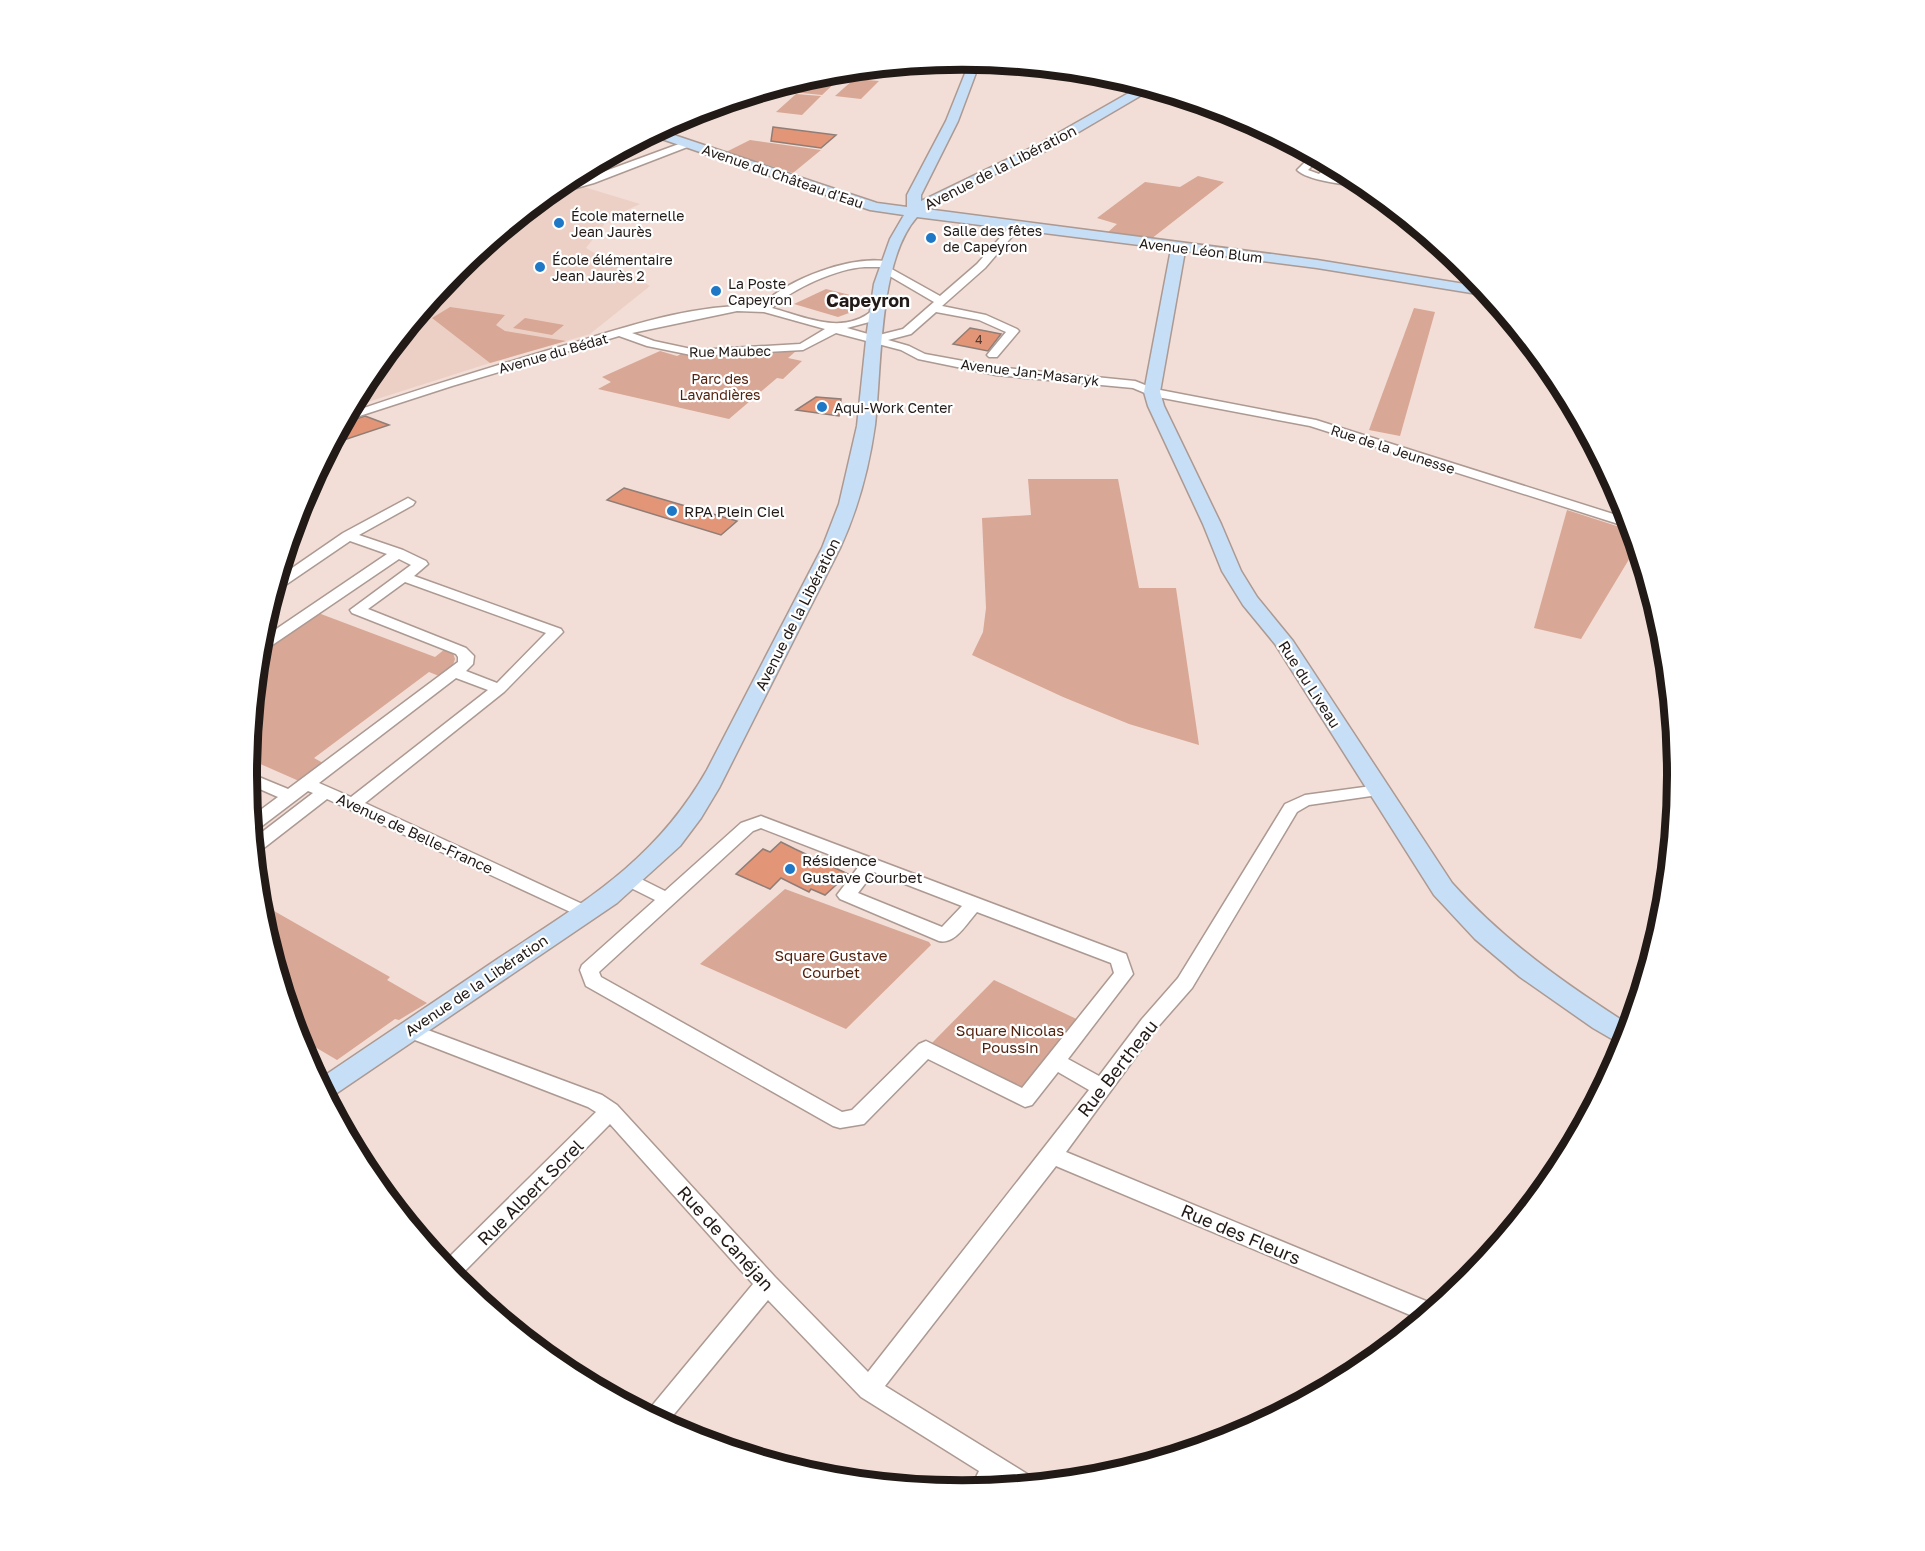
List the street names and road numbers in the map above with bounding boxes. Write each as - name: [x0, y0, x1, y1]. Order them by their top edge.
- street label: Avenue de la Libération: [921, 121, 1079, 213]
- street label: Avenue du Château d'Eau: [700, 140, 866, 212]
- street label: Avenue Léon Blum: [1138, 234, 1264, 266]
- street label: Avenue du Bédat: [496, 329, 610, 377]
- street label: Rue Maubec: [689, 342, 772, 360]
- street label: Avenue Jan-Masaryk: [960, 355, 1100, 389]
- street label: Rue de la Jeunesse: [1329, 421, 1457, 477]
- street label: Avenue de la Libération: [751, 535, 843, 693]
- street label: Rue du Liveau: [1275, 637, 1345, 731]
- street label: Avenue de Belle-France: [334, 789, 496, 877]
- street label: Avenue de la Libération: [401, 931, 551, 1039]
- street label: Rue Bertheau: [1072, 1015, 1162, 1121]
- street label: Rue Albert Sorel: [472, 1134, 588, 1250]
- street label: Rue de Canéjan: [673, 1181, 779, 1295]
- street label: Rue des Fleurs: [1178, 1199, 1304, 1269]

